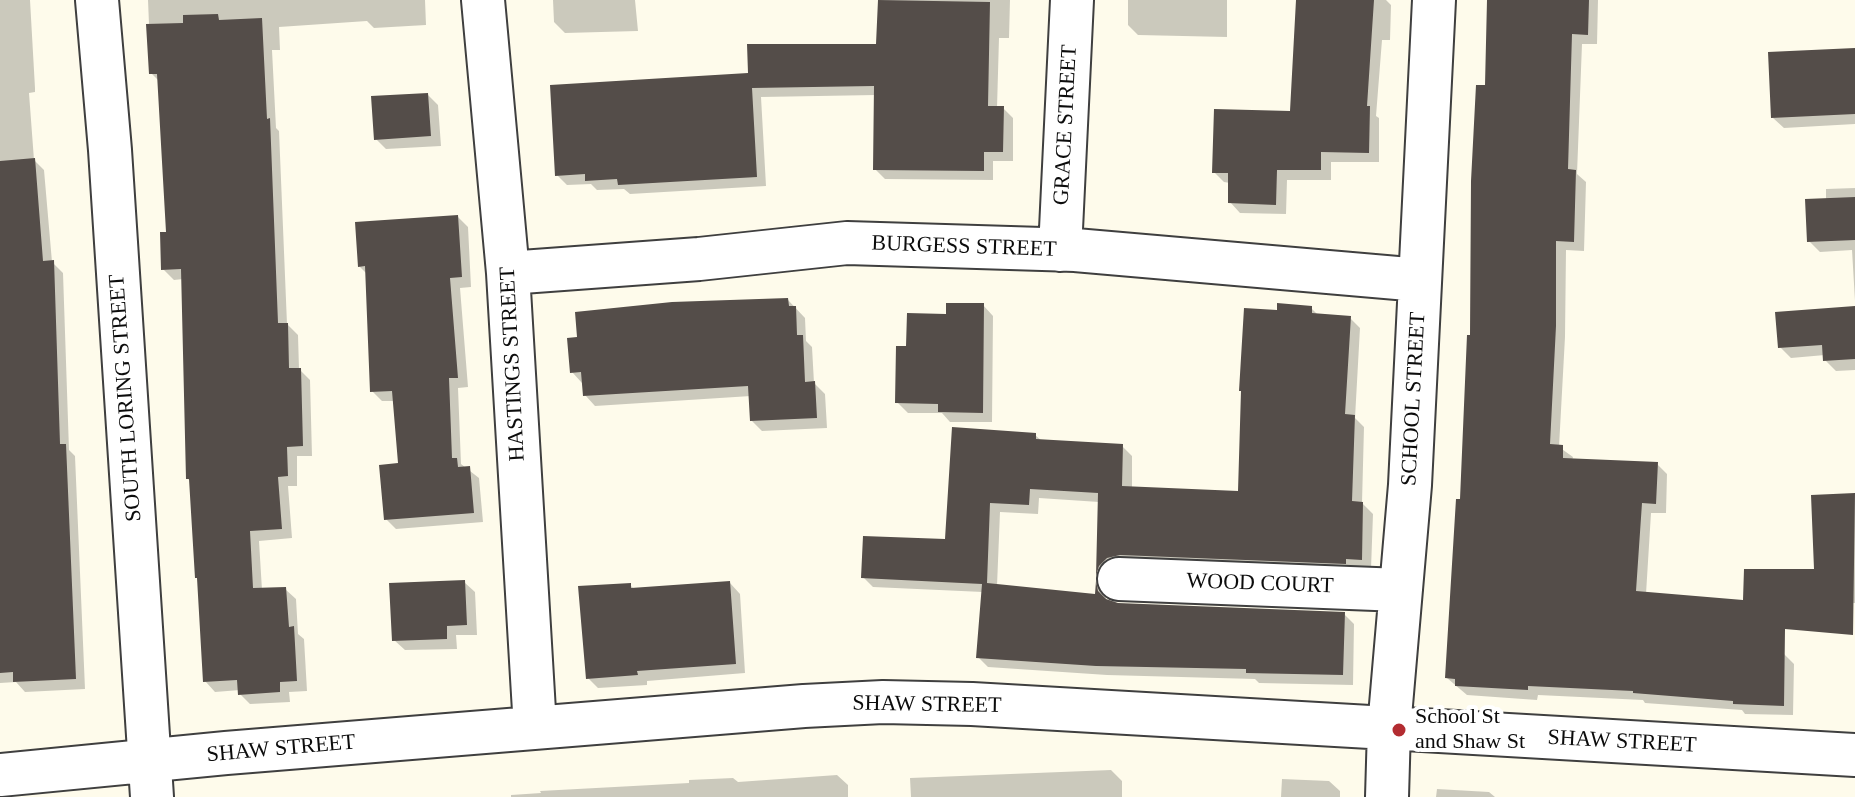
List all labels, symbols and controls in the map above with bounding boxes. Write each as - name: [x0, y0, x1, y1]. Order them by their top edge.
- street label: GRACE STREET: [1049, 44, 1083, 206]
- street label: BURGESS STREET: [871, 231, 1057, 263]
- street label: HASTINGS STREET: [495, 266, 531, 462]
- street label: SOUTH LORING STREET: [104, 273, 148, 523]
- street label: SCHOOL STREET: [1396, 311, 1432, 487]
- street label: WOOD COURT: [1186, 568, 1334, 600]
- street label: SHAW STREET: [852, 691, 1002, 719]
- place label: School St and Shaw St: [1415, 704, 1525, 756]
- marker: School St and Shaw St: [1390, 721, 1408, 739]
- street label: SHAW STREET: [1547, 725, 1697, 759]
- street label: SHAW STREET: [206, 729, 356, 769]

